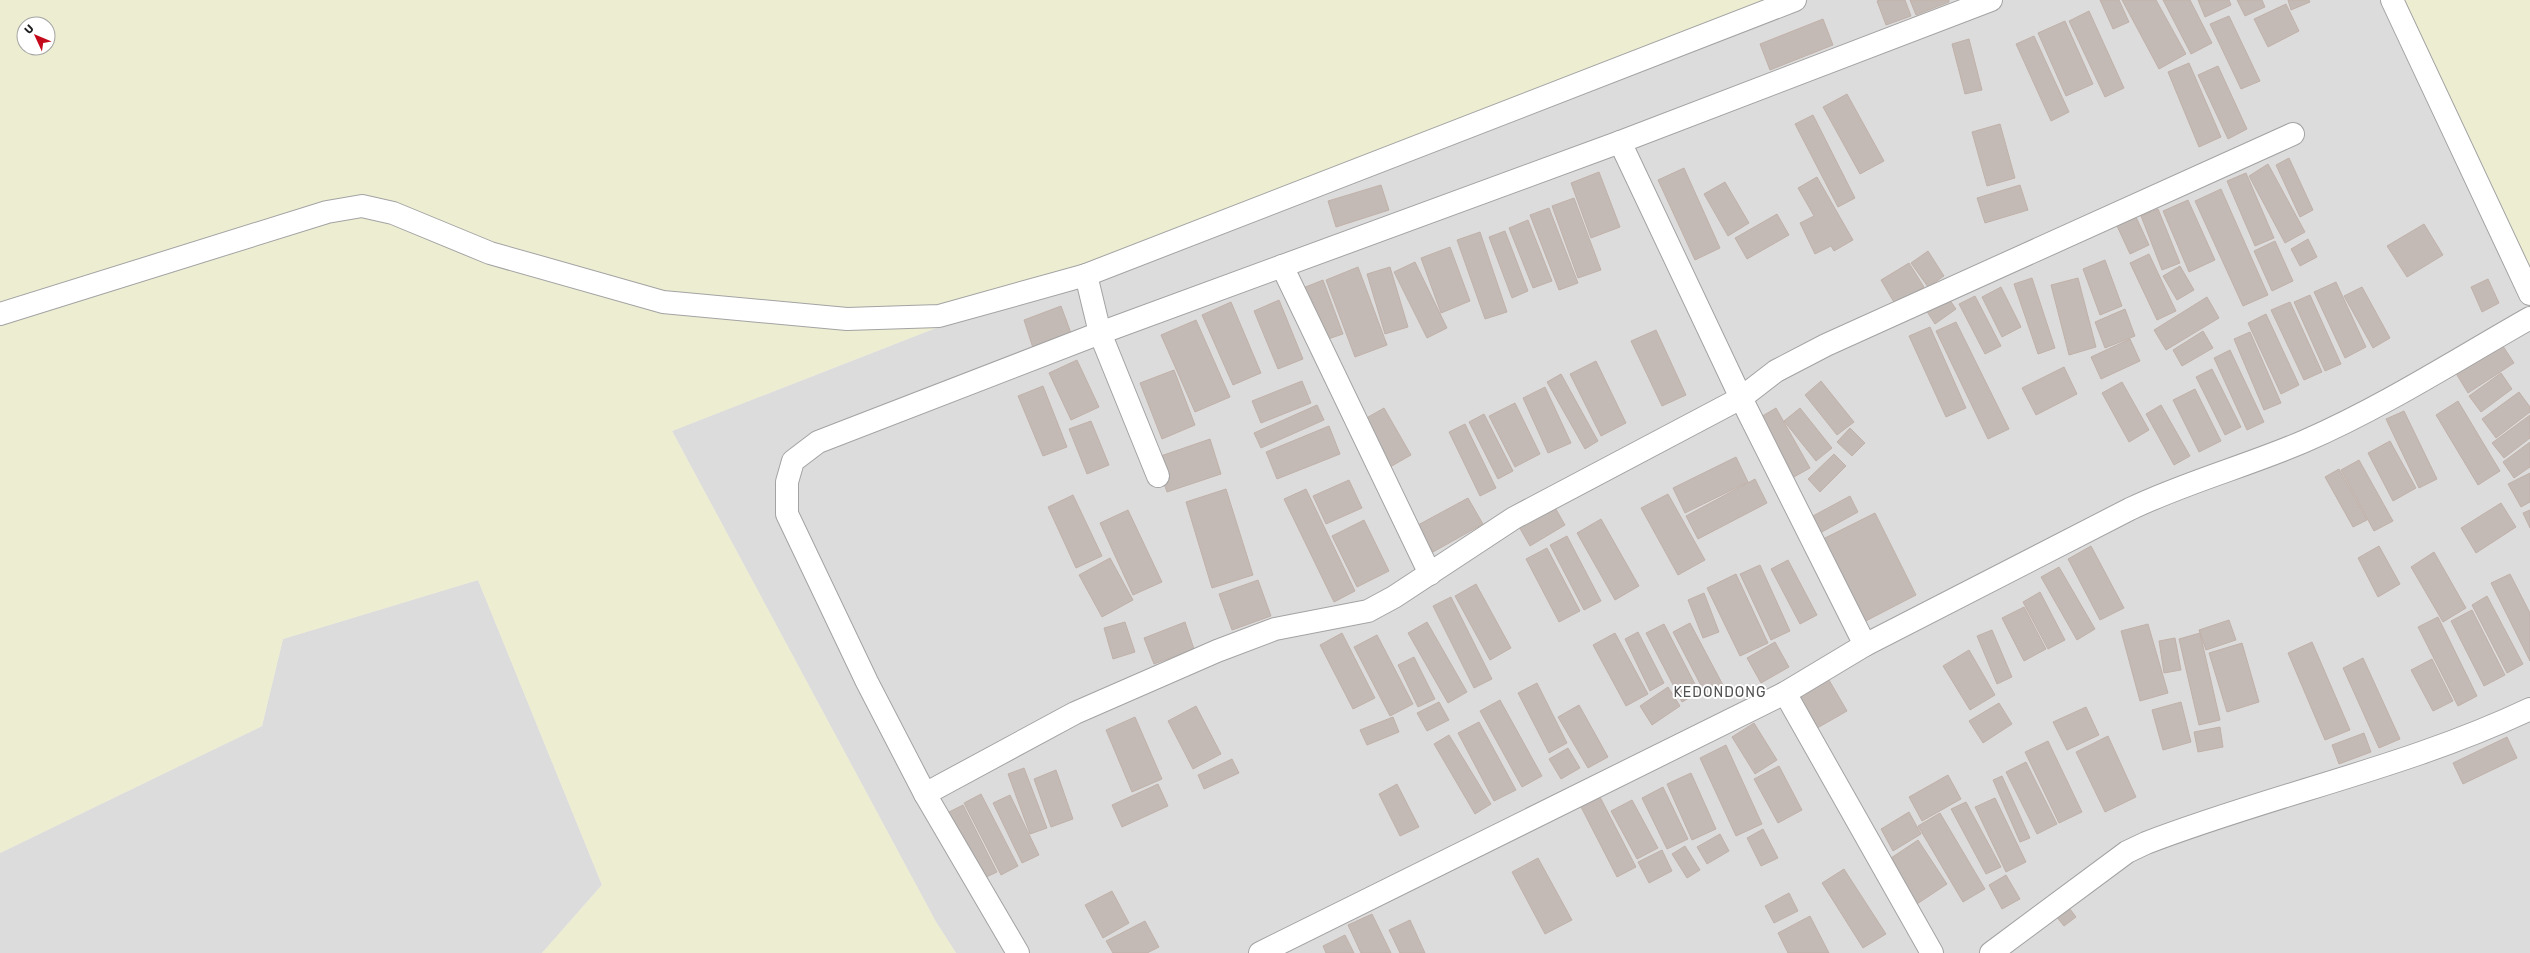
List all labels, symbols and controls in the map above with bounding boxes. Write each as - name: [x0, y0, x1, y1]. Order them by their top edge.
- north arrow: [16, 16, 56, 56]
- text: U: [22, 22, 37, 37]
- district label: KEDONDONG: [1673, 684, 1767, 701]

